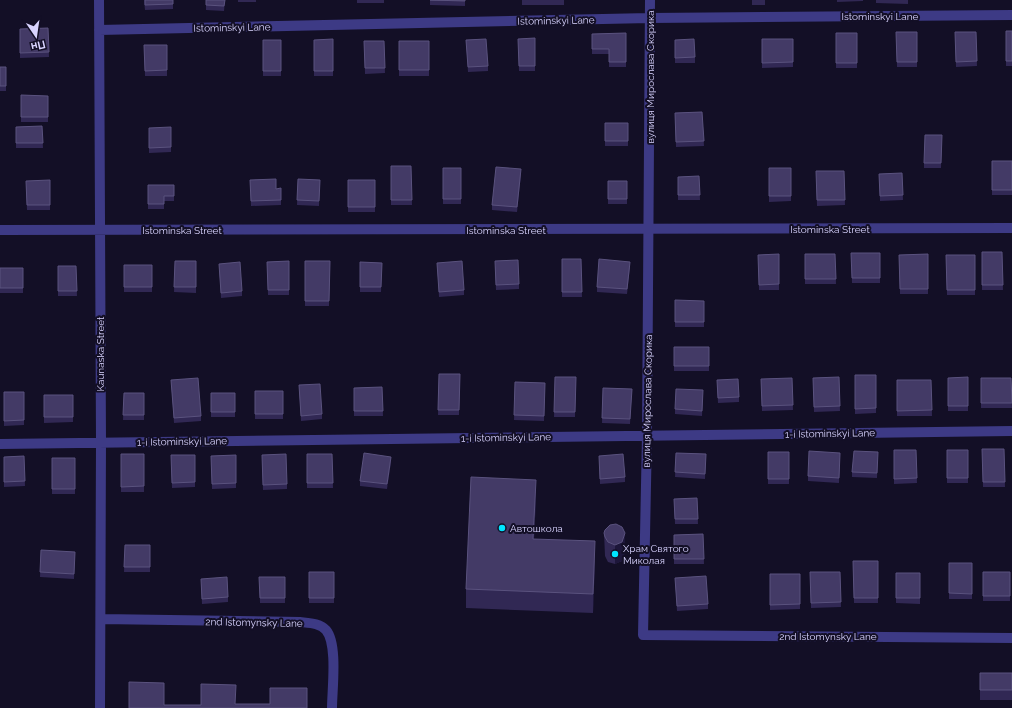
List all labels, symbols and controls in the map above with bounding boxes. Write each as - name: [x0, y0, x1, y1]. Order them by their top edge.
- street label: вулиця Мирослава Скорика: [645, 10, 656, 144]
- street label: Istominskyi Lane: [842, 11, 919, 22]
- street label: Istominskyi Lane: [517, 14, 595, 27]
- north arrow: [16, 16, 56, 56]
- street label: Istominskyi Lane: [193, 21, 271, 34]
- text: Пн: [30, 37, 47, 53]
- street label: Istominska Street: [790, 224, 870, 235]
- street label: Istominska Street: [142, 225, 222, 236]
- street label: Istominska Street: [466, 225, 546, 236]
- street label: Kaunaska Street: [95, 316, 106, 391]
- street label: вулиця Мирослава Скорика: [641, 334, 654, 468]
- street label: 1-i Istominskyi Lane: [785, 427, 875, 440]
- street label: 1-i Istominskyi Lane: [461, 431, 551, 444]
- street label: 1-i Istominskyi Lane: [137, 435, 227, 448]
- marker: Автошкола: [497, 523, 507, 533]
- place label: Автошкола: [510, 523, 563, 534]
- place label: Храм Святого Миколая: [623, 543, 689, 566]
- marker: Храм Святого Миколая: [610, 549, 620, 559]
- street label: 2nd Istomynsky Lane: [205, 616, 303, 629]
- street label: 2nd Istomynsky Lane: [779, 631, 877, 642]

